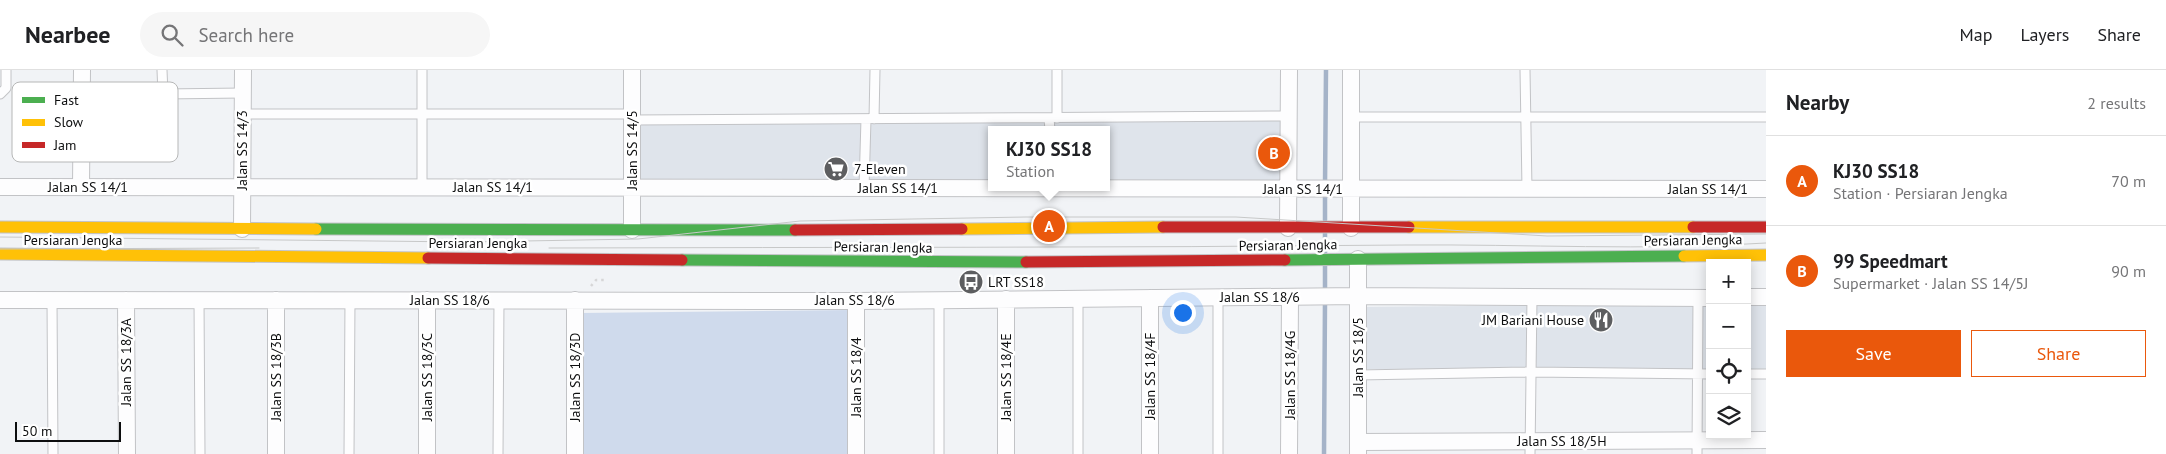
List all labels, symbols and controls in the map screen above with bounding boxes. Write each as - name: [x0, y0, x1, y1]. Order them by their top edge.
- search box: [140, 12, 490, 57]
- text: Nearbee: [25, 19, 110, 50]
- icon: search: [158, 21, 186, 49]
- text: Search here: [198, 23, 294, 47]
- text: Map: [1960, 23, 1992, 46]
- text: Layers: [2020, 23, 2069, 46]
- text: Share: [2097, 23, 2141, 46]
- legend: [12, 82, 178, 162]
- text: Nearby: [1786, 89, 1849, 116]
- text: Fast: [54, 91, 79, 109]
- text: 2 results: [2087, 93, 2146, 113]
- street label: Jalan SS 14/3: [233, 110, 251, 191]
- street label: Jalan SS 14/5: [623, 110, 641, 191]
- text: Slow: [54, 113, 84, 131]
- popup: [988, 126, 1110, 191]
- pin: B: [1258, 134, 1290, 172]
- text: Jam: [53, 136, 76, 154]
- text: KJ30 SS18: [1006, 137, 1092, 161]
- supermarket icon: 7-Eleven: [823, 156, 849, 182]
- text: KJ30 SS18: [1833, 159, 1919, 183]
- place label: 7-Eleven: [854, 160, 906, 178]
- text: Station: [1006, 161, 1055, 181]
- text: A: [1797, 171, 1807, 191]
- text: 70 m: [2111, 171, 2146, 191]
- street label: Jalan SS 14/1: [47, 178, 128, 196]
- street label: Jalan SS 14/1: [452, 178, 533, 196]
- street label: Jalan SS 14/1: [857, 179, 938, 197]
- street label: Jalan SS 14/1: [1262, 180, 1343, 198]
- street label: Jalan SS 14/1: [1667, 180, 1748, 198]
- text: Station · Persiaran Jengka: [1833, 183, 2008, 203]
- pin: A: [1033, 207, 1065, 245]
- street label: Persiaran Jengka: [1643, 230, 1743, 250]
- street label: Persiaran Jengka: [24, 231, 122, 249]
- street label: Persiaran Jengka: [429, 234, 527, 252]
- street label: Persiaran Jengka: [1238, 235, 1338, 255]
- street label: Persiaran Jengka: [833, 237, 933, 257]
- text: 99 Speedmart: [1833, 249, 1948, 273]
- map controls: [1706, 259, 1751, 439]
- button: +: [1706, 259, 1751, 304]
- text: B: [1797, 261, 1807, 281]
- text: 90 m: [2111, 261, 2146, 281]
- bus stop icon: LRT SS18: [958, 269, 984, 295]
- place label: LRT SS18: [988, 273, 1044, 291]
- text: Supermarket · Jalan SS 14/5J: [1833, 273, 2029, 293]
- street label: Jalan SS 18/6: [1219, 288, 1300, 306]
- street label: Jalan SS 18/6: [409, 291, 490, 309]
- street label: Jalan SS 18/6: [814, 291, 895, 309]
- your location: [1170, 300, 1196, 326]
- button: −: [1706, 304, 1751, 349]
- restaurant icon: JM Bariani House: [1588, 307, 1614, 333]
- place label: JM Bariani House: [1481, 311, 1584, 329]
- street label: Jalan SS 18/3A: [117, 317, 135, 407]
- street label: Jalan SS 18/5: [1349, 317, 1367, 398]
- button: Save: [1786, 330, 1961, 377]
- button: Share: [1971, 330, 2146, 377]
- street label: Jalan SS 18/4G: [1281, 331, 1299, 420]
- street label: Jalan SS 18/3D: [566, 332, 584, 423]
- street label: Jalan SS 18/4F: [1141, 332, 1159, 421]
- street label: Jalan SS 18/3B: [267, 333, 285, 422]
- street label: Jalan SS 18/3C: [418, 333, 436, 422]
- street label: Jalan SS 18/4E: [997, 333, 1015, 422]
- street label: Jalan SS 18/4: [847, 337, 865, 418]
- button: locate: [1706, 349, 1751, 394]
- button: layers: [1706, 394, 1751, 439]
- scale bar: [15, 419, 121, 442]
- text: 50 m: [22, 422, 52, 440]
- street label: Jalan SS 18/5H: [1516, 432, 1607, 450]

